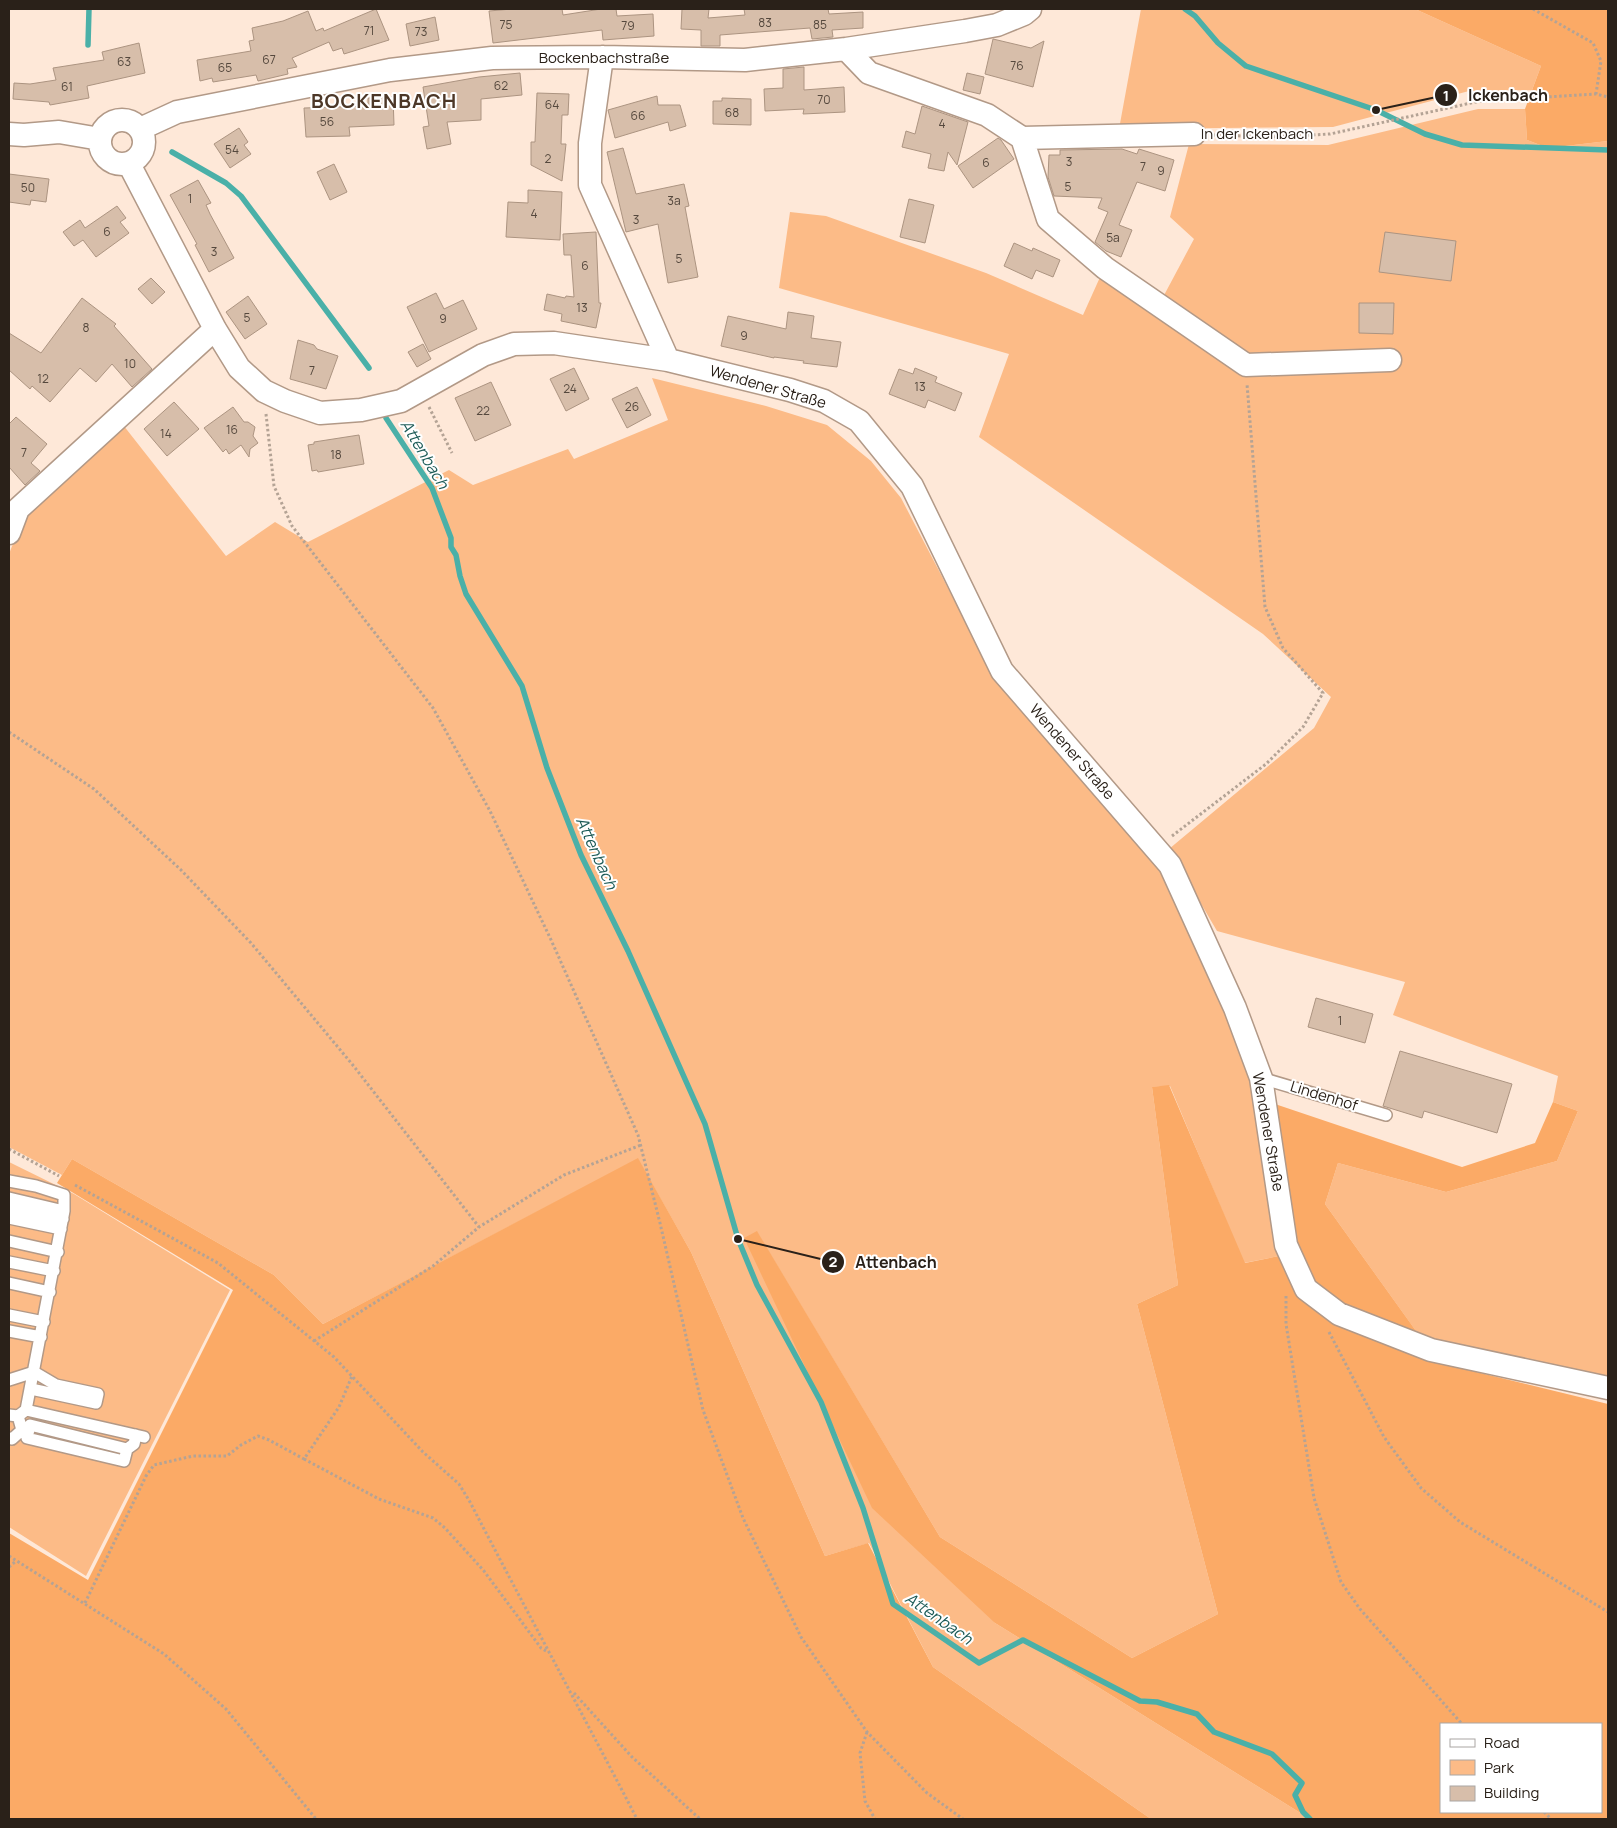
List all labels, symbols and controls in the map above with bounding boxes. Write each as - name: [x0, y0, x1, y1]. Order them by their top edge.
- house number: 83: [758, 14, 772, 31]
- house number: 75: [500, 16, 513, 33]
- house number: 85: [813, 16, 827, 33]
- house number: 79: [621, 17, 635, 34]
- house number: 71: [364, 22, 374, 39]
- house number: 73: [415, 23, 427, 40]
- street label: Bockenbachstraße: [539, 47, 670, 68]
- house number: 67: [262, 51, 276, 68]
- house number: 63: [117, 53, 131, 70]
- house number: 76: [1010, 57, 1024, 74]
- house number: 65: [218, 59, 232, 76]
- house number: 62: [494, 77, 508, 94]
- house number: 61: [61, 78, 73, 95]
- callout: Ickenbach: [1433, 80, 1558, 111]
- text: Ickenbach: [1468, 84, 1548, 106]
- text: 1: [1443, 85, 1449, 106]
- district label: BOCKENBACH: [311, 87, 457, 114]
- house number: 70: [817, 91, 831, 108]
- house number: 64: [545, 96, 559, 113]
- house number: 68: [725, 104, 739, 121]
- house number: 66: [631, 107, 645, 124]
- house number: 56: [320, 113, 334, 130]
- house number: 4: [938, 115, 946, 132]
- street label: In der Ickenbach: [1201, 123, 1313, 144]
- house number: 54: [225, 141, 239, 158]
- house number: 2: [545, 150, 552, 167]
- house number: 3: [1066, 153, 1072, 170]
- house number: 6: [982, 154, 990, 171]
- house number: 7: [1140, 158, 1146, 175]
- house number: 9: [1157, 162, 1165, 179]
- house number: 5: [1065, 178, 1072, 195]
- house number: 50: [21, 179, 35, 196]
- house number: 1: [188, 190, 192, 207]
- house number: 3a: [667, 192, 681, 209]
- house number: 4: [530, 205, 538, 222]
- house number: 3: [633, 211, 639, 228]
- house number: 6: [103, 223, 111, 240]
- house number: 5a: [1106, 229, 1120, 246]
- house number: 3: [211, 243, 217, 260]
- house number: 5: [676, 250, 683, 267]
- house number: 6: [581, 257, 589, 274]
- house number: 13: [576, 299, 588, 316]
- house number: 5: [244, 309, 251, 326]
- house number: 9: [439, 310, 447, 327]
- house number: 8: [83, 319, 90, 336]
- house number: 9: [740, 327, 748, 344]
- house number: 10: [124, 355, 136, 372]
- street label: Wendener Straße: [707, 360, 829, 413]
- house number: 7: [309, 362, 315, 379]
- house number: 12: [37, 370, 49, 387]
- house number: 13: [914, 378, 926, 395]
- house number: 24: [563, 380, 577, 397]
- house number: 26: [625, 398, 639, 415]
- house number: 22: [476, 402, 490, 419]
- water label: Attenbach: [396, 415, 455, 493]
- house number: 16: [226, 421, 238, 438]
- house number: 14: [160, 425, 172, 442]
- house number: 7: [21, 444, 27, 461]
- house number: 18: [330, 446, 342, 463]
- street label: Wendener Straße: [1025, 699, 1120, 804]
- water label: Attenbach: [571, 813, 623, 893]
- house number: 1: [1338, 1012, 1342, 1029]
- street label: Wendener Straße: [1248, 1071, 1289, 1193]
- street label: Lindenhof: [1288, 1075, 1361, 1116]
- callout: Attenbach: [820, 1246, 947, 1277]
- text: 2: [829, 1251, 838, 1272]
- text: Attenbach: [855, 1251, 937, 1273]
- water label: Attenbach: [901, 1587, 977, 1649]
- legend: [1440, 1723, 1602, 1813]
- text: Road: [1484, 1732, 1520, 1753]
- text: Park: [1484, 1757, 1514, 1778]
- text: Building: [1484, 1782, 1539, 1803]

